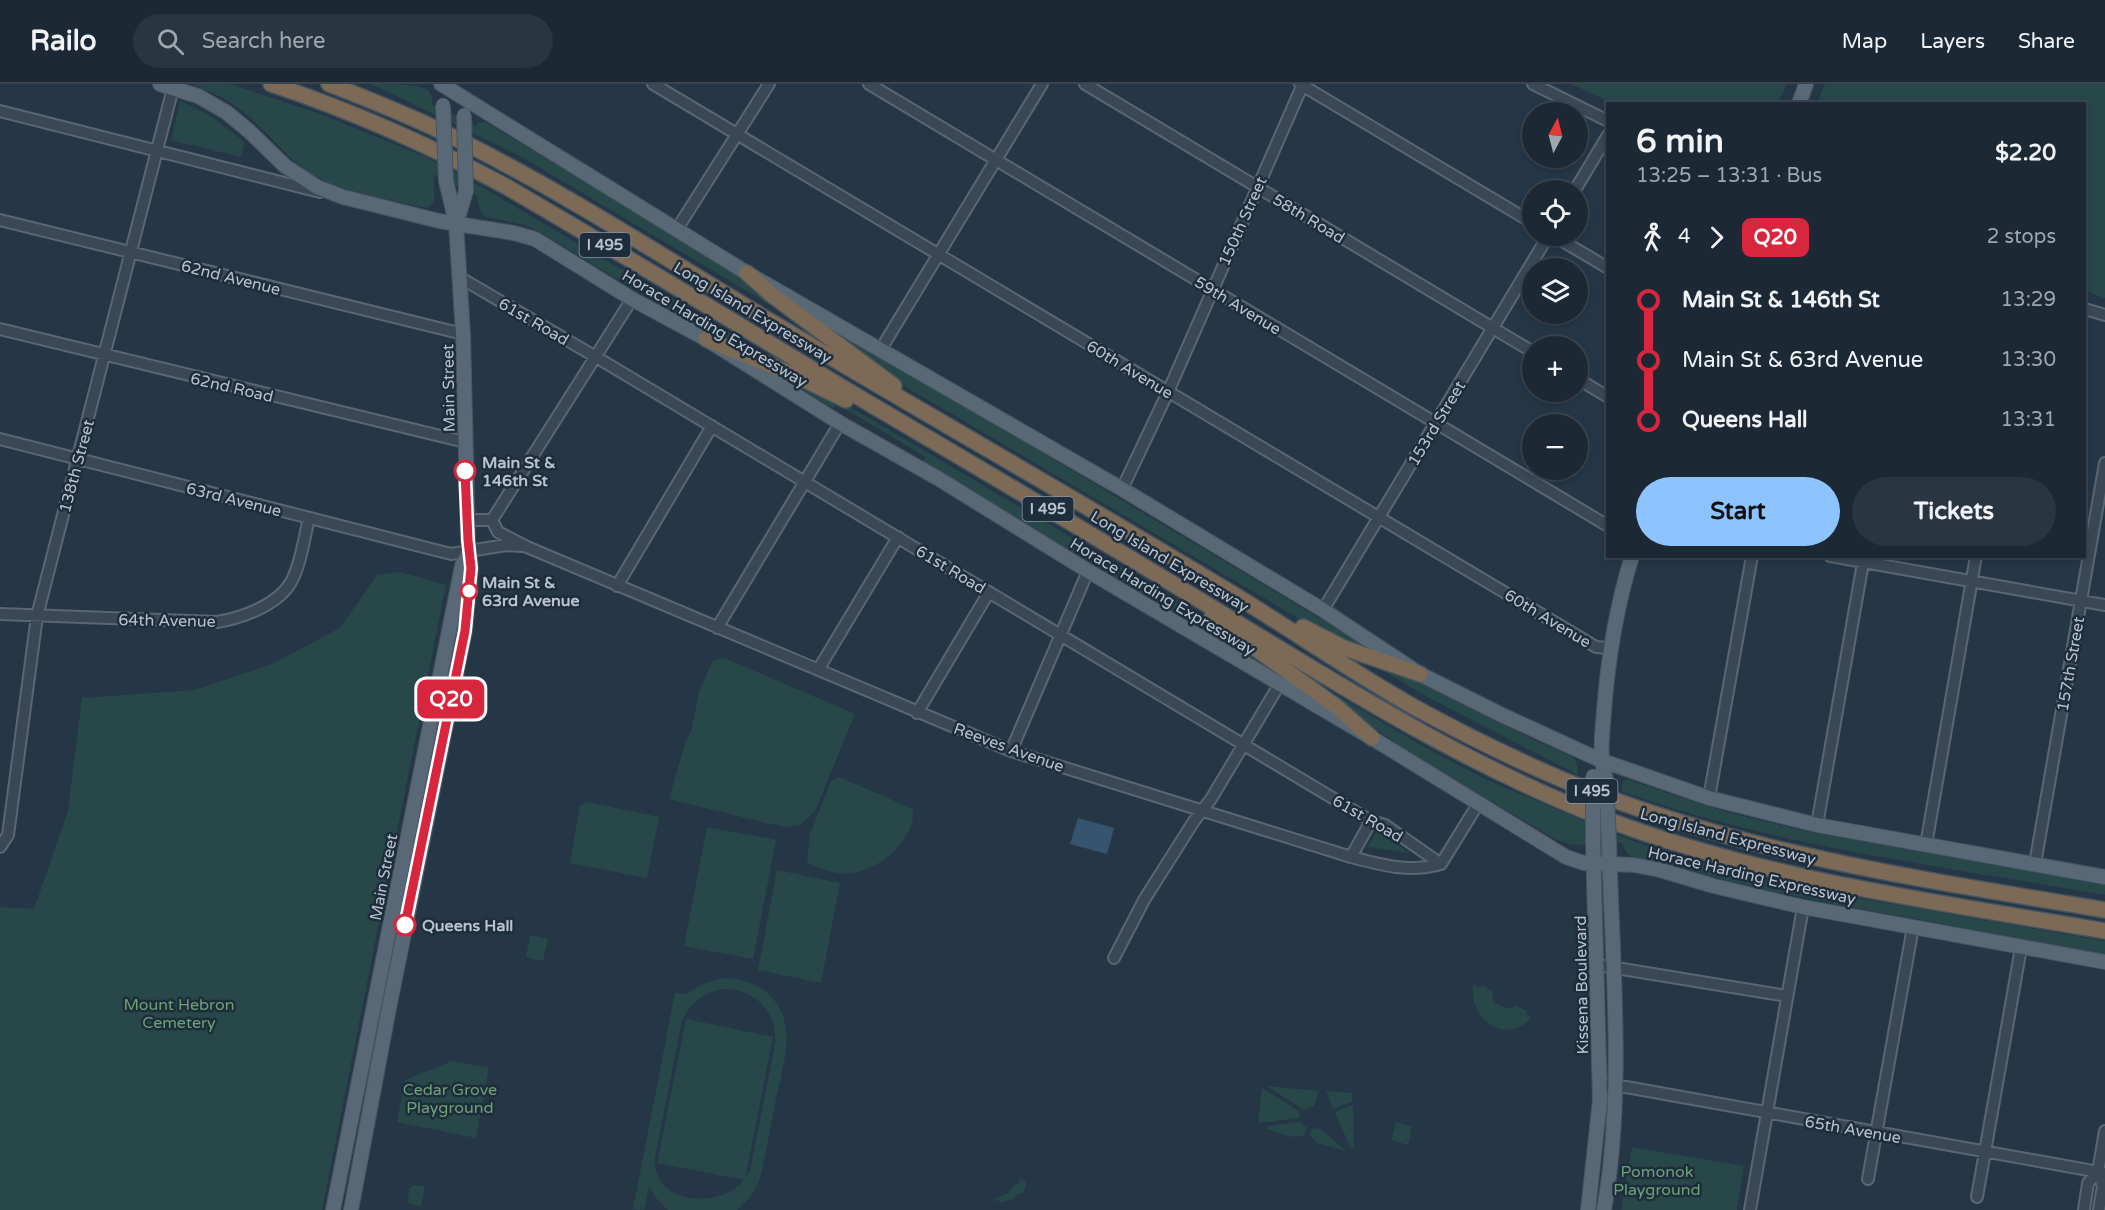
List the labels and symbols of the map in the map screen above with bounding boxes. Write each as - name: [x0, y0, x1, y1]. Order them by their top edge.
- north arrow: [1522, 102, 1588, 168]
- street label: 150th Street: [1214, 174, 1272, 269]
- street label: 58th Road: [1269, 190, 1348, 248]
- road number: I 495: [580, 233, 630, 257]
- street label: 62nd Avenue: [179, 256, 282, 300]
- street label: Long Island Expressway: [670, 258, 836, 368]
- street label: Horace Harding Expressway: [618, 266, 811, 392]
- street label: 59th Avenue: [1191, 272, 1284, 340]
- street label: 61st Road: [495, 294, 572, 350]
- street label: 60th Avenue: [1083, 336, 1176, 404]
- street label: Main Street: [438, 344, 460, 432]
- street label: 62nd Road: [188, 369, 275, 407]
- street label: 153rd Street: [1404, 377, 1470, 470]
- street label: 138th Street: [55, 417, 99, 515]
- place label: Main St & 146th St: [482, 453, 556, 491]
- marker: Main St & 146th St: [454, 460, 476, 482]
- street label: 63rd Avenue: [184, 478, 283, 521]
- road number: I 495: [1022, 497, 1074, 521]
- street label: Long Island Expressway: [1087, 507, 1253, 617]
- street label: Horace Harding Expressway: [1066, 534, 1259, 660]
- street label: 61st Road: [912, 541, 989, 599]
- place label: Main St & 63rd Avenue: [482, 573, 580, 611]
- marker: Main St & 63rd Avenue: [460, 582, 478, 600]
- street label: 60th Avenue: [1501, 585, 1594, 653]
- street label: 64th Avenue: [118, 610, 216, 632]
- street label: 157th Street: [2053, 615, 2089, 713]
- line badge: Q20: [416, 680, 486, 718]
- street label: Reeves Avenue: [951, 719, 1067, 777]
- road number: I 495: [1566, 779, 1618, 803]
- street label: 61st Road: [1329, 791, 1406, 847]
- street label: Long Island Expressway: [1638, 804, 1818, 870]
- street label: Main Street: [366, 832, 402, 922]
- street label: Horace Harding Expressway: [1646, 842, 1858, 910]
- marker: Queens Hall: [394, 914, 416, 936]
- street label: Kissena Boulevard: [1571, 915, 1593, 1055]
- place label: Queens Hall: [422, 916, 513, 936]
- park label: Mount Hebron Cemetery: [124, 995, 234, 1033]
- park label: Cedar Grove Playground: [403, 1080, 497, 1118]
- street label: 65th Avenue: [1803, 1112, 1903, 1148]
- park label: Pomonok Playground: [1613, 1162, 1701, 1200]

